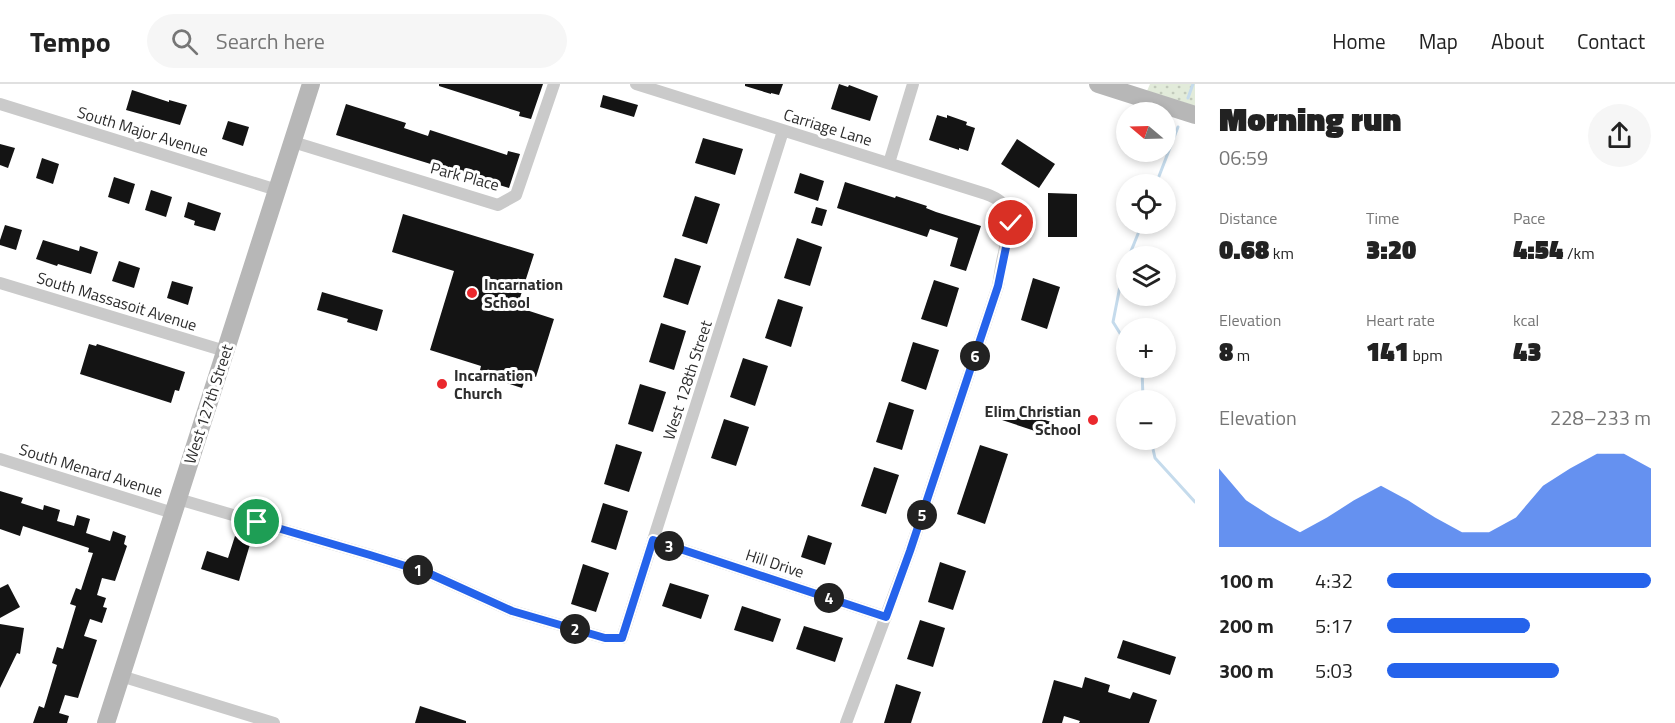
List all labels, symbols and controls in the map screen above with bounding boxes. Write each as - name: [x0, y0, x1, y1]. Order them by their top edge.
- search box: [147, 14, 567, 68]
- text: Tempo: [30, 20, 111, 63]
- text: Search here: [216, 24, 325, 58]
- icon: search: [168, 25, 201, 58]
- text: Home: [1332, 25, 1386, 57]
- text: Map: [1419, 25, 1458, 57]
- text: About: [1491, 25, 1544, 57]
- text: Contact: [1577, 25, 1645, 57]
- text: Morning run: [1219, 94, 1401, 144]
- street label: South Major Avenue: [75, 100, 211, 162]
- street label: Carriage Lane: [781, 102, 875, 152]
- north arrow: [1116, 102, 1176, 162]
- map controls: [1116, 102, 1176, 450]
- button: share: [1588, 104, 1651, 167]
- text: 06:59: [1219, 142, 1268, 173]
- street label: Park Place: [428, 155, 502, 197]
- button: locate: [1116, 174, 1176, 234]
- pin: [985, 197, 1036, 248]
- icon: check: [994, 206, 1027, 239]
- text: Distance: [1219, 206, 1277, 230]
- text: Time: [1366, 206, 1399, 230]
- text: Pace: [1513, 206, 1545, 230]
- text: 0.68: [1219, 230, 1269, 269]
- text: 3:20: [1366, 230, 1416, 269]
- text: 4:54: [1513, 230, 1563, 269]
- text: km: [1269, 241, 1294, 265]
- text: /km: [1563, 241, 1595, 265]
- button: layers: [1116, 246, 1176, 306]
- street label: South Massasoit Avenue: [34, 265, 200, 337]
- place label: Incarnation School: [484, 272, 563, 314]
- marker: Incarnation School: [465, 286, 479, 300]
- text: Elevation: [1219, 308, 1281, 332]
- text: Heart rate: [1366, 308, 1435, 332]
- text: kcal: [1513, 308, 1539, 332]
- street label: West 128th Street: [656, 317, 718, 443]
- button: +: [1116, 318, 1176, 378]
- text: 8: [1219, 332, 1233, 371]
- text: 141: [1366, 332, 1409, 371]
- text: 43: [1513, 332, 1542, 371]
- street label: West 127th Street: [177, 341, 239, 467]
- pin: 6: [960, 341, 990, 371]
- text: m: [1233, 343, 1250, 367]
- text: bpm: [1409, 343, 1443, 367]
- text: 6: [971, 344, 979, 368]
- place label: Incarnation Church: [454, 363, 533, 405]
- marker: Incarnation Church: [435, 377, 449, 391]
- button: −: [1116, 390, 1176, 450]
- place label: Elim Christian School: [985, 399, 1081, 441]
- text: Elevation: [1219, 402, 1297, 433]
- text: 228–233 m: [1550, 402, 1651, 433]
- marker: Elim Christian School: [1086, 413, 1100, 427]
- street label: South Menard Avenue: [16, 437, 166, 503]
- pin: [231, 496, 282, 547]
- pin: 5: [907, 500, 937, 530]
- text: 5: [918, 503, 926, 527]
- icon: arrive: [240, 505, 273, 538]
- pin: 3: [654, 531, 684, 561]
- text: 3: [665, 534, 673, 558]
- street label: Hill Drive: [743, 542, 807, 584]
- pin: 1: [403, 555, 433, 585]
- text: 1: [414, 558, 422, 582]
- text: 100 m: [1219, 565, 1274, 596]
- text: 4:32: [1315, 565, 1353, 596]
- pin: 4: [814, 583, 844, 613]
- text: 4: [825, 586, 833, 610]
- text: 200 m: [1219, 610, 1274, 641]
- text: 5:17: [1315, 610, 1353, 641]
- pin: 2: [560, 614, 590, 644]
- text: 2: [571, 617, 579, 641]
- text: 300 m: [1219, 655, 1274, 686]
- text: 5:03: [1315, 655, 1353, 686]

